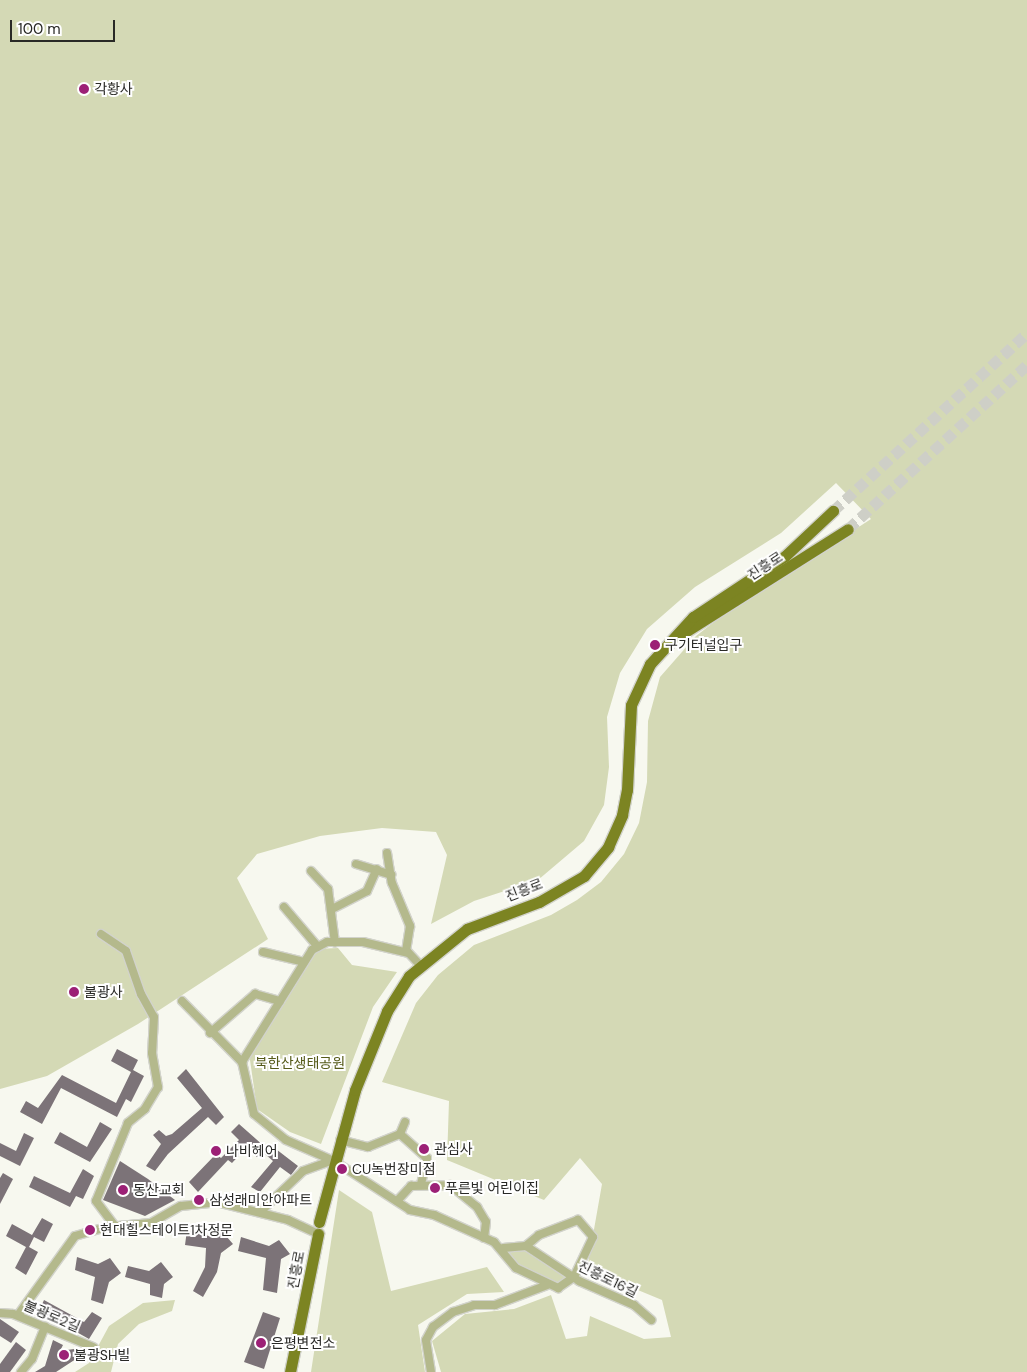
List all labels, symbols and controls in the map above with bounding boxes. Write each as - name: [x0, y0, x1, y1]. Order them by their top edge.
- scale bar: [12, 10, 118, 42]
- text: 100 m: [18, 19, 61, 39]
- place label: 각황사: [94, 81, 133, 97]
- marker: 각황사: [78, 83, 90, 95]
- street label: 진흥로: [744, 548, 786, 584]
- place label: 구기터널입구: [665, 637, 742, 653]
- marker: 구기터널입구: [649, 639, 661, 651]
- street label: 진흥로: [503, 875, 545, 905]
- place label: 불광사: [84, 984, 123, 1000]
- marker: 불광사: [68, 986, 80, 998]
- park label: 북한산생태공원: [255, 1055, 345, 1071]
- place label: 관심사: [434, 1141, 473, 1157]
- place label: 나비헤어: [226, 1143, 278, 1159]
- marker: 관심사: [418, 1143, 430, 1155]
- marker: 나비헤어: [210, 1145, 222, 1157]
- place label: CU녹번장미점: [352, 1161, 436, 1177]
- marker: CU녹번장미점: [336, 1163, 348, 1175]
- place label: 푸른빛 어린이집: [445, 1180, 539, 1196]
- place label: 동산교회: [133, 1182, 185, 1198]
- marker: 푸른빛 어린이집: [429, 1182, 441, 1194]
- marker: 동산교회: [117, 1184, 129, 1196]
- place label: 삼성래미안아파트: [209, 1192, 312, 1208]
- marker: 삼성래미안아파트: [193, 1194, 205, 1206]
- place label: 현대힐스테이트1차정문: [100, 1222, 233, 1238]
- marker: 현대힐스테이트1차정문: [84, 1224, 96, 1236]
- street label: 진흥로: [284, 1249, 308, 1291]
- street label: 진흥로16길: [575, 1257, 641, 1301]
- street label: 불광로2길: [21, 1297, 83, 1335]
- place label: 은평변전소: [271, 1335, 335, 1351]
- marker: 은평변전소: [255, 1337, 267, 1349]
- place label: 불광SH빌: [74, 1347, 130, 1363]
- marker: 불광SH빌: [58, 1349, 70, 1361]

